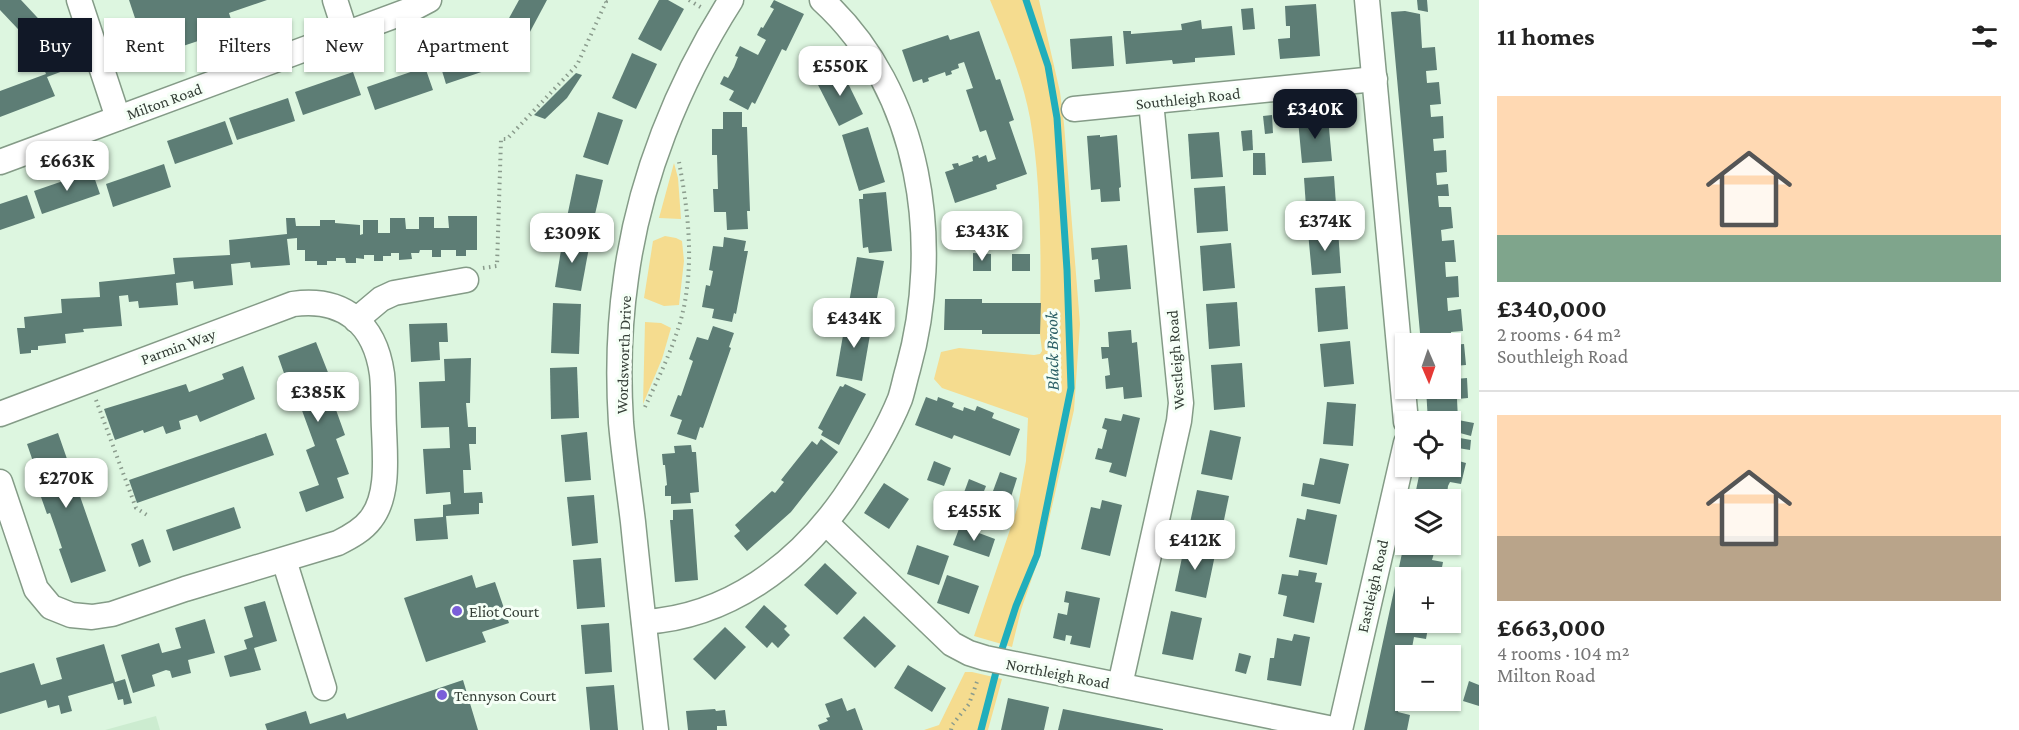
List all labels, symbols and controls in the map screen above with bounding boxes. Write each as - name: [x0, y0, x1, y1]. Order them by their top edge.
- chip: Buy: [18, 18, 92, 72]
- chip: Rent: [104, 18, 185, 72]
- chip: Filters: [197, 18, 292, 72]
- chip: New: [304, 18, 384, 72]
- chip: Apartment: [396, 18, 530, 72]
- icon: filters: [1968, 20, 2001, 53]
- text: 11 homes: [1497, 22, 1595, 51]
- pin: £550K: [798, 46, 882, 97]
- text: £550K: [813, 54, 867, 76]
- street label: Milton Road: [124, 80, 205, 123]
- street label: Southleigh Road: [1135, 84, 1242, 113]
- pin: £340K: [1273, 89, 1357, 140]
- text: £340K: [1287, 97, 1343, 119]
- icon: home: [1695, 135, 1803, 243]
- pin: £663K: [25, 141, 109, 192]
- text: £663K: [40, 149, 94, 171]
- pin: £374K: [1283, 201, 1367, 252]
- text: £374K: [1299, 209, 1351, 231]
- pin: £343K: [940, 211, 1024, 262]
- pin: £309K: [530, 213, 614, 264]
- text: £343K: [955, 219, 1009, 241]
- text: £309K: [544, 221, 600, 243]
- text: £340,000: [1497, 294, 1607, 323]
- street label: Wordsworth Drive: [613, 295, 634, 415]
- pin: £434K: [812, 298, 896, 349]
- text: £434K: [827, 306, 881, 328]
- street label: Westleigh Road: [1163, 309, 1188, 410]
- water label: Black Brook: [1041, 310, 1063, 391]
- text: 2 rooms · 64 m²: [1497, 323, 1621, 345]
- street label: Parmin Way: [139, 325, 219, 369]
- north arrow: [1395, 333, 1461, 399]
- map controls: [1395, 333, 1461, 711]
- text: Southleigh Road: [1497, 345, 1628, 367]
- pin: £385K: [276, 372, 360, 423]
- text: £385K: [291, 380, 345, 402]
- button: locate: [1395, 411, 1461, 477]
- icon: home: [1695, 454, 1803, 562]
- pin: £270K: [24, 458, 108, 509]
- text: £270K: [39, 466, 93, 488]
- button: layers: [1395, 489, 1461, 555]
- pin: £455K: [932, 491, 1016, 542]
- text: £455K: [947, 499, 1001, 521]
- pin: £412K: [1153, 520, 1237, 571]
- text: £412K: [1169, 528, 1221, 550]
- street label: Eastleigh Road: [1354, 537, 1393, 634]
- button: +: [1395, 567, 1461, 633]
- place label: Eliot Court: [469, 603, 540, 620]
- marker: Eliot Court: [450, 604, 464, 618]
- text: £663,000: [1497, 613, 1606, 642]
- text: 4 rooms · 104 m²: [1497, 642, 1630, 664]
- button: −: [1395, 645, 1461, 711]
- street label: Northleigh Road: [1004, 655, 1112, 693]
- text: Milton Road: [1497, 664, 1596, 686]
- place label: Tennyson Court: [454, 687, 557, 705]
- marker: Tennyson Court: [435, 688, 449, 702]

